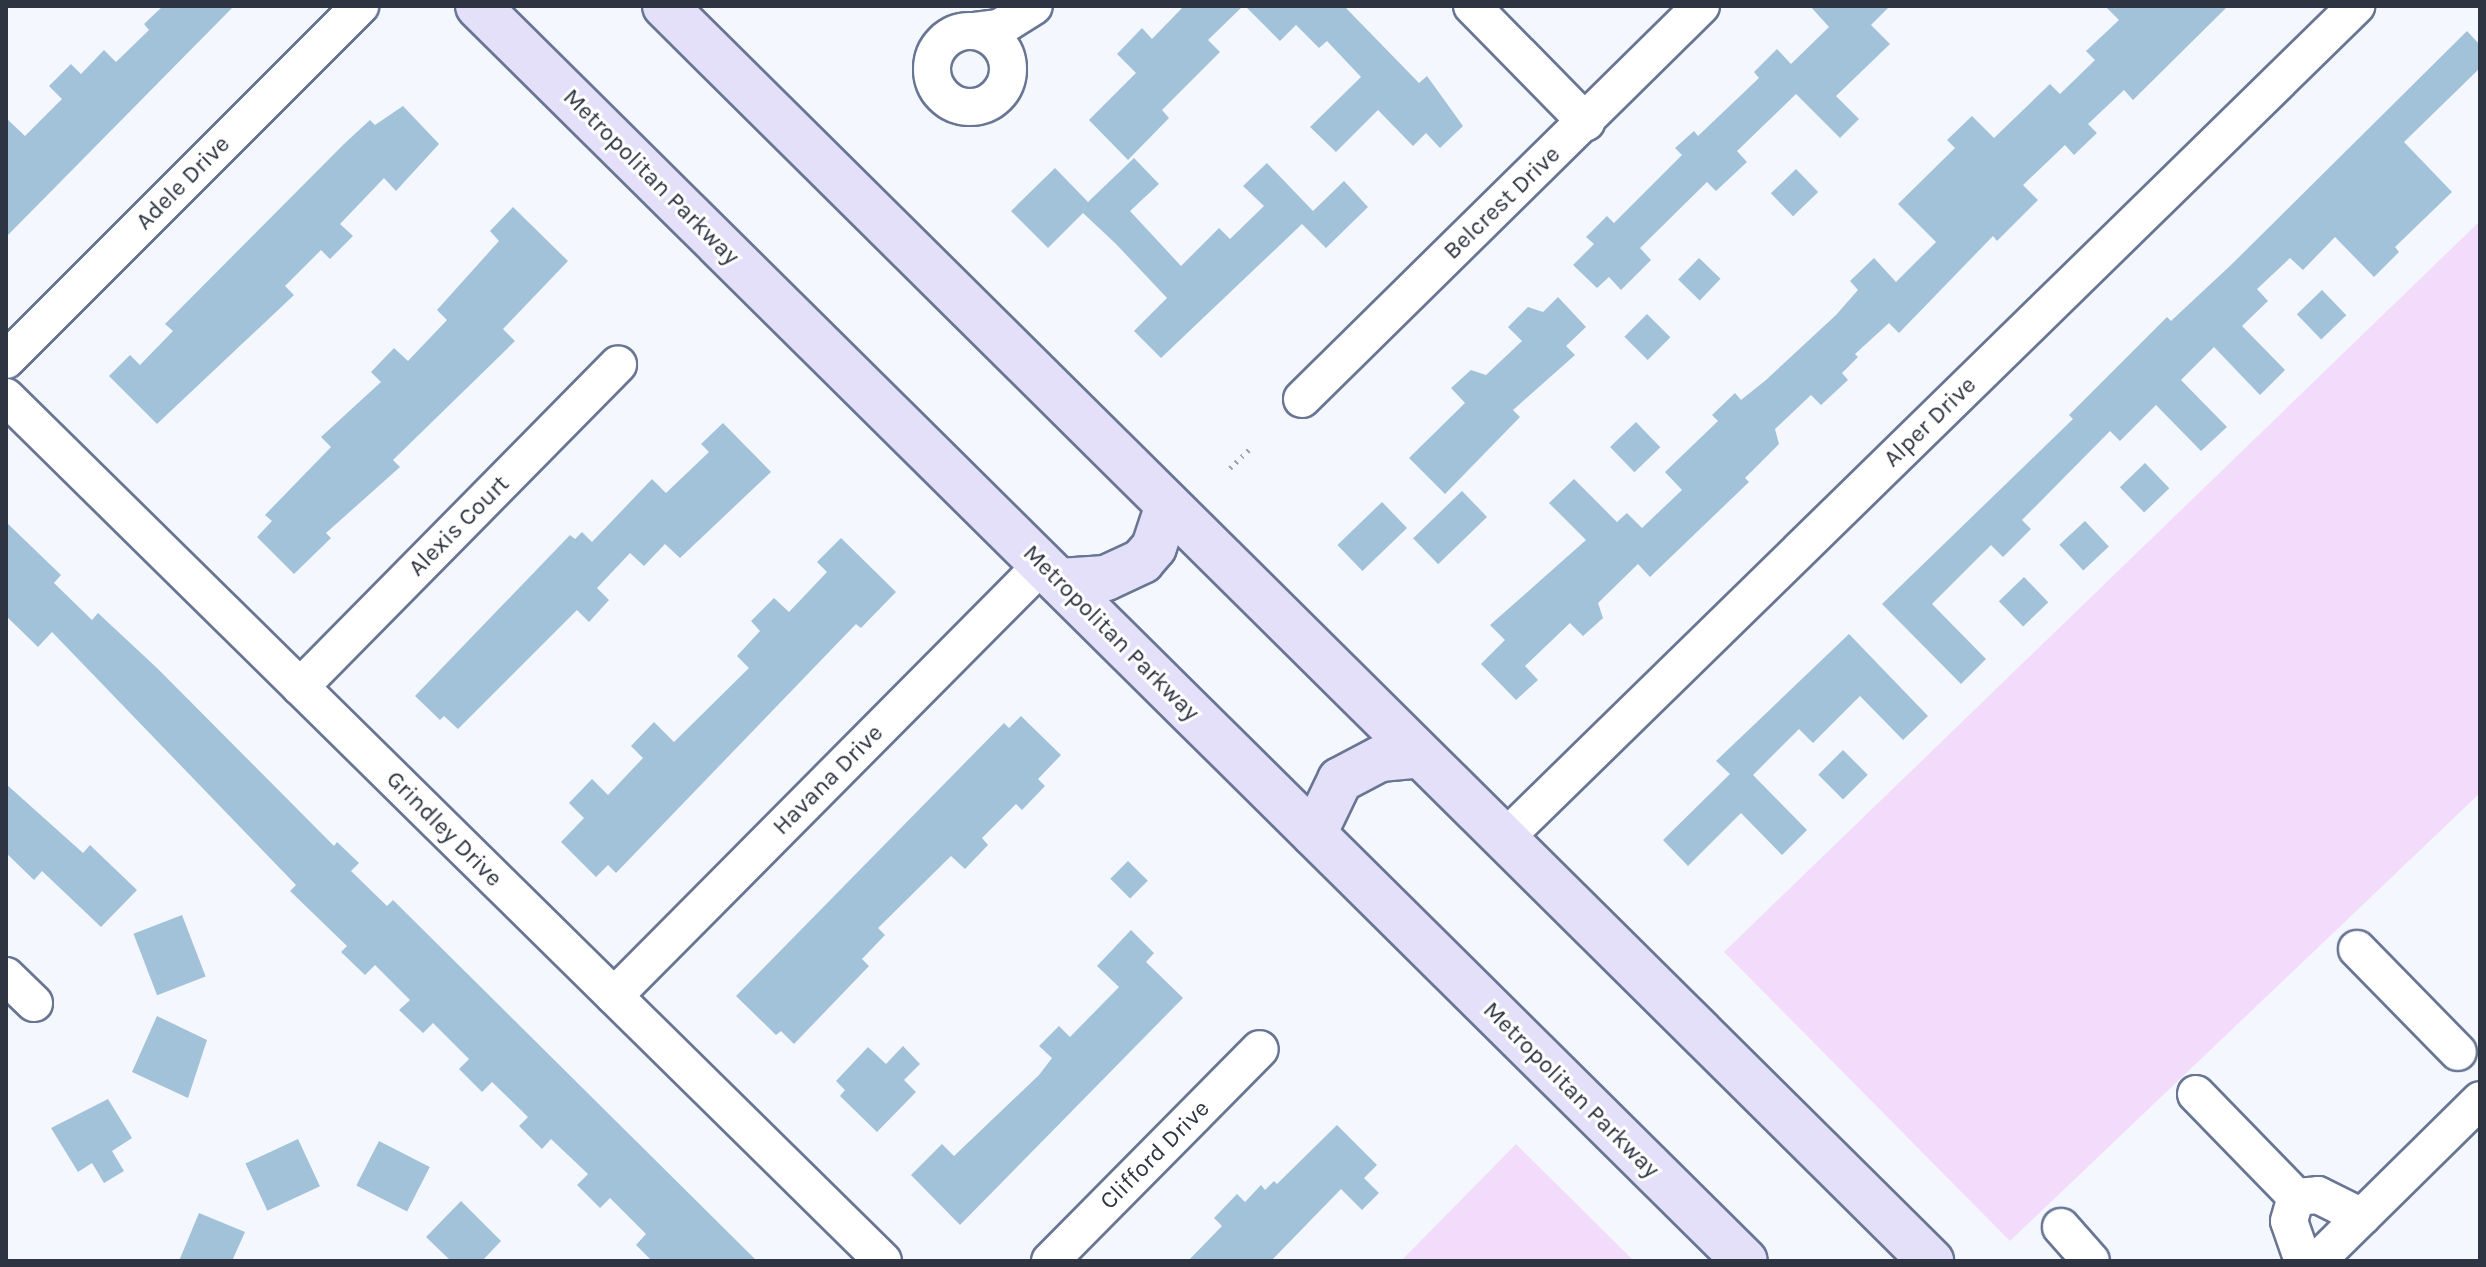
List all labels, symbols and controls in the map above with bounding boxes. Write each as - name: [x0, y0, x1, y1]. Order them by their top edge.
- street label: Metropolitan Parkway: [557, 83, 745, 271]
- street label: Adele Drive: [130, 130, 236, 236]
- street label: Belcrest Drive: [1438, 140, 1566, 266]
- street label: Alper Drive: [1878, 371, 1982, 473]
- street label: Alexis Court: [403, 470, 515, 582]
- street label: Metropolitan Parkway: [1017, 539, 1205, 727]
- street label: Havana Drive: [767, 719, 889, 841]
- street label: Grindley Drive: [380, 765, 508, 893]
- street label: Metropolitan Parkway: [1477, 996, 1665, 1184]
- street label: Clifford Drive: [1094, 1094, 1216, 1216]

